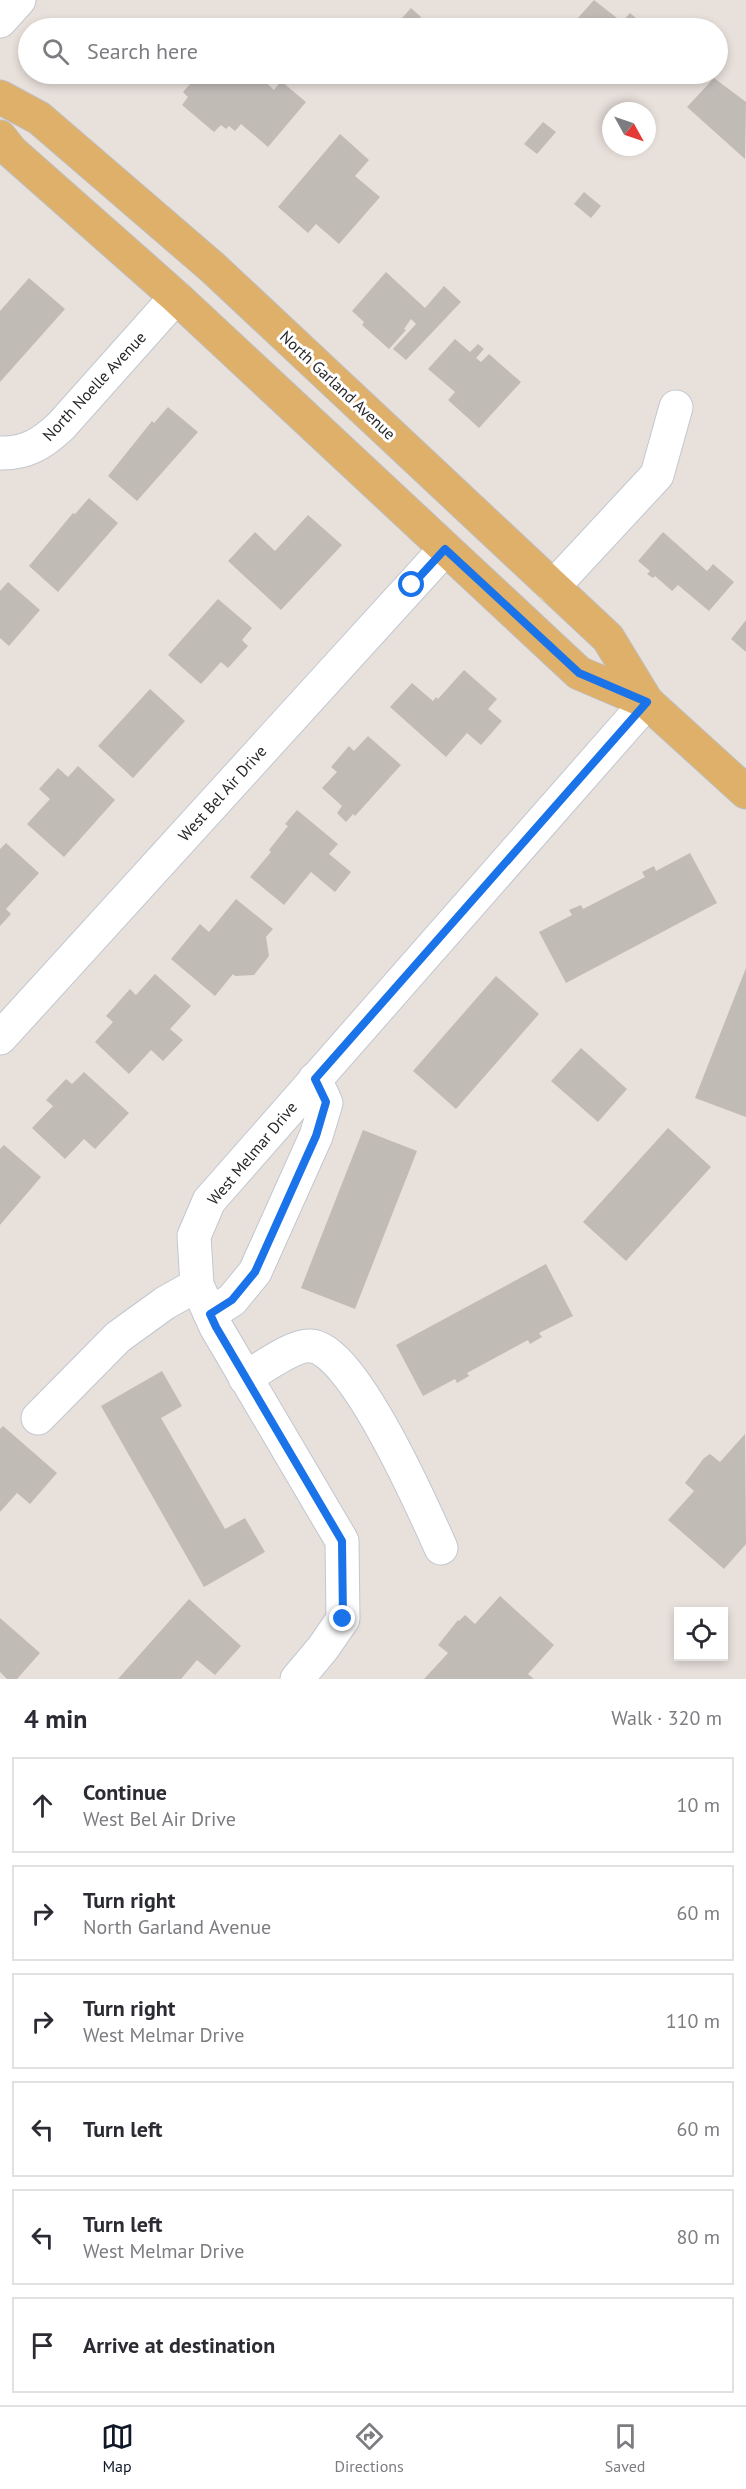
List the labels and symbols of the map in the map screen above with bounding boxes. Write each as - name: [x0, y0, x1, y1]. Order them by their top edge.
- north arrow: [602, 102, 656, 156]
- street label: North Garland Avenue: [276, 326, 400, 444]
- street label: North Noelle Avenue: [38, 327, 150, 445]
- route start: [398, 571, 424, 597]
- street label: West Bel Air Drive: [174, 741, 270, 845]
- street label: West Melmar Drive: [203, 1097, 301, 1209]
- route end: [329, 1605, 355, 1631]

